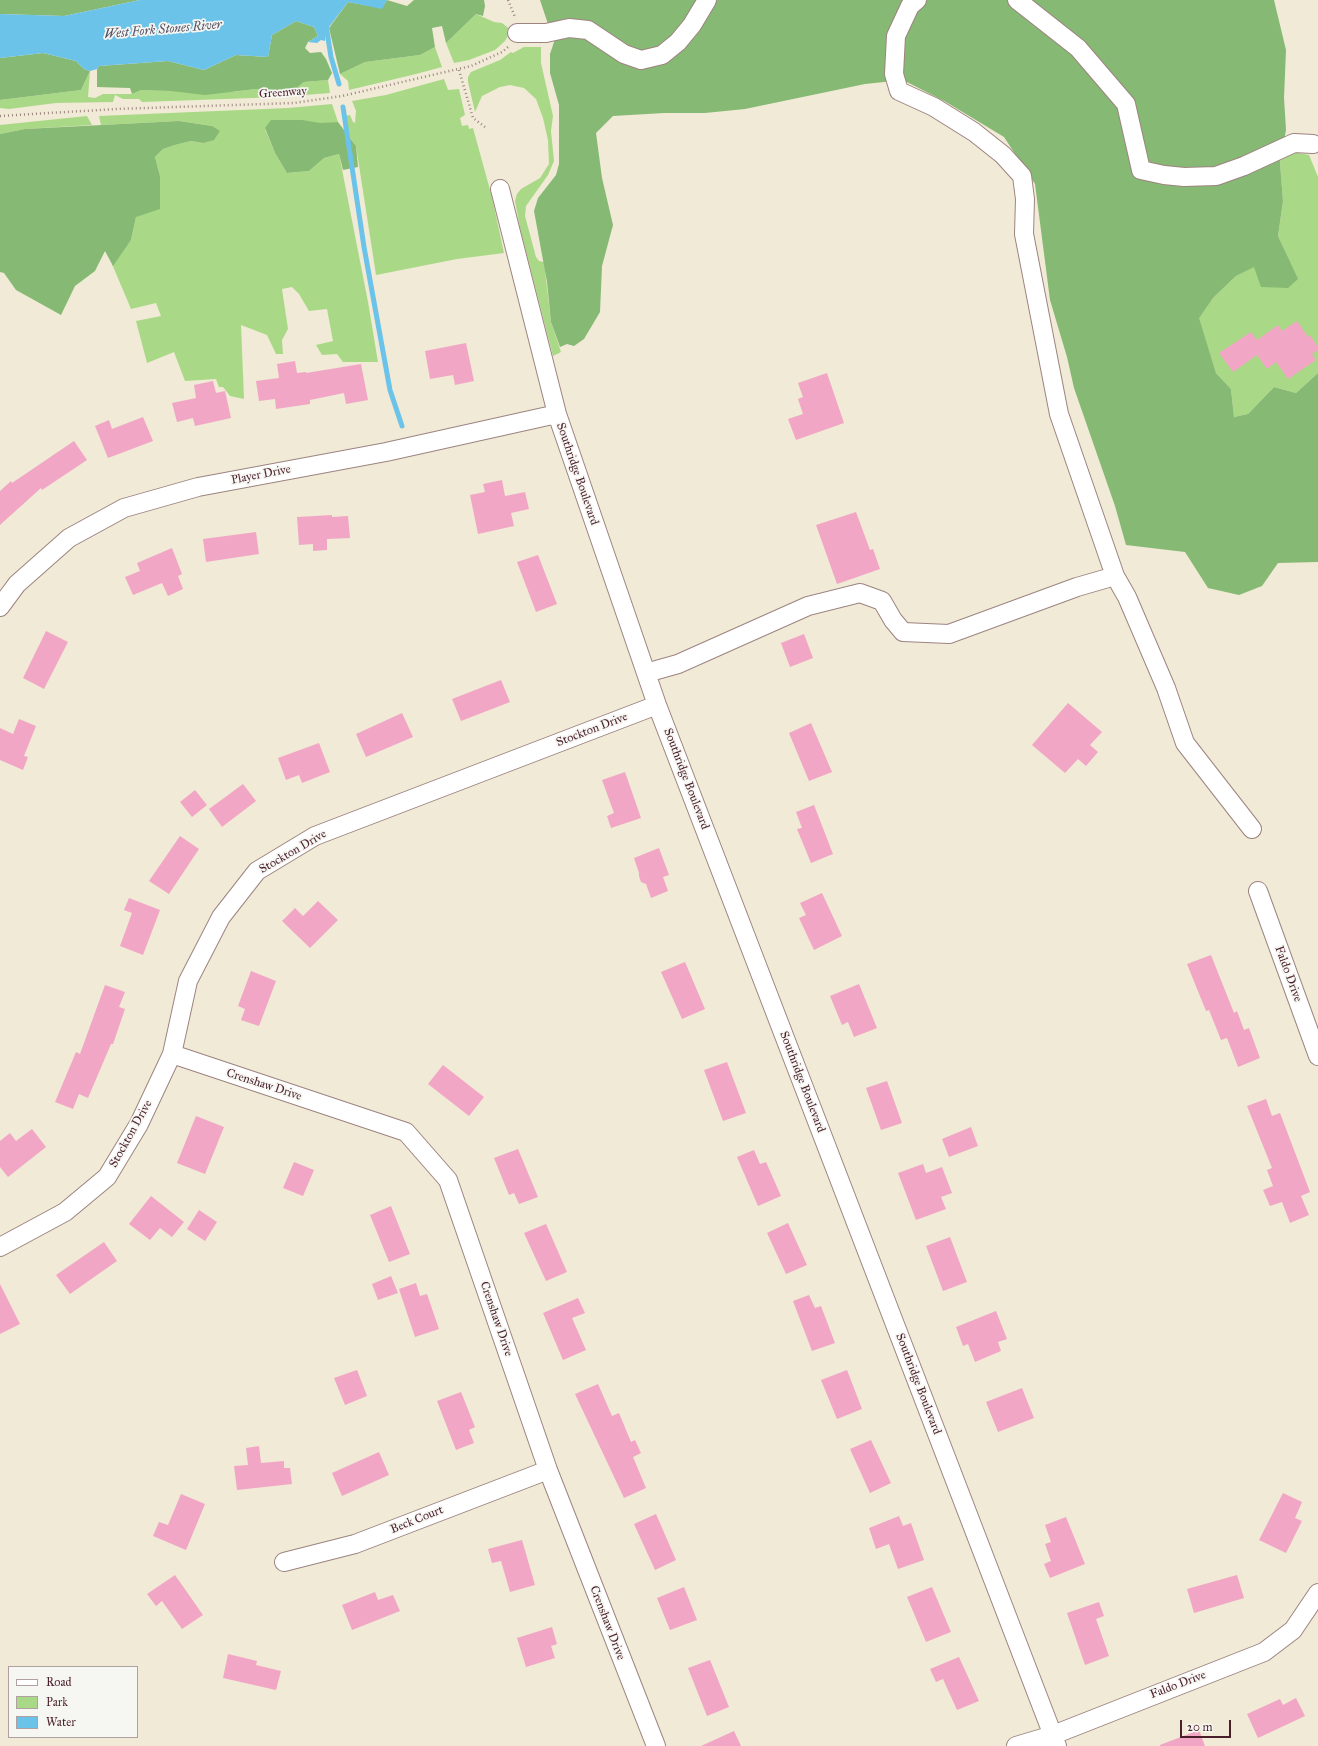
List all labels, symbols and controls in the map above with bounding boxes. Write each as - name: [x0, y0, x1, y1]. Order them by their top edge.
- water label: West Fork Stones River: [103, 17, 223, 43]
- street label: Greenway: [259, 84, 307, 102]
- street label: Southridge Boulevard: [553, 421, 601, 527]
- street label: Player Drive: [230, 462, 292, 488]
- street label: Stockton Drive: [554, 710, 630, 750]
- street label: Southridge Boulevard: [660, 726, 712, 832]
- street label: Stockton Drive: [257, 827, 329, 877]
- street label: Faldo Drive: [1271, 944, 1305, 1004]
- street label: Southridge Boulevard: [776, 1029, 828, 1135]
- street label: Crenshaw Drive: [225, 1066, 303, 1104]
- street label: Stockton Drive: [106, 1098, 156, 1170]
- street label: Crenshaw Drive: [476, 1280, 516, 1358]
- street label: Southridge Boulevard: [892, 1331, 944, 1437]
- street label: Beck Court: [389, 1503, 445, 1537]
- street label: Crenshaw Drive: [586, 1584, 628, 1662]
- legend: [8, 1666, 138, 1738]
- street label: Faldo Drive: [1148, 1668, 1208, 1702]
- text: Road: [46, 1675, 72, 1689]
- text: Park: [46, 1695, 68, 1709]
- scale bar: [1182, 1712, 1233, 1738]
- text: Water: [46, 1715, 76, 1729]
- text: 20 m: [1187, 1720, 1213, 1734]

